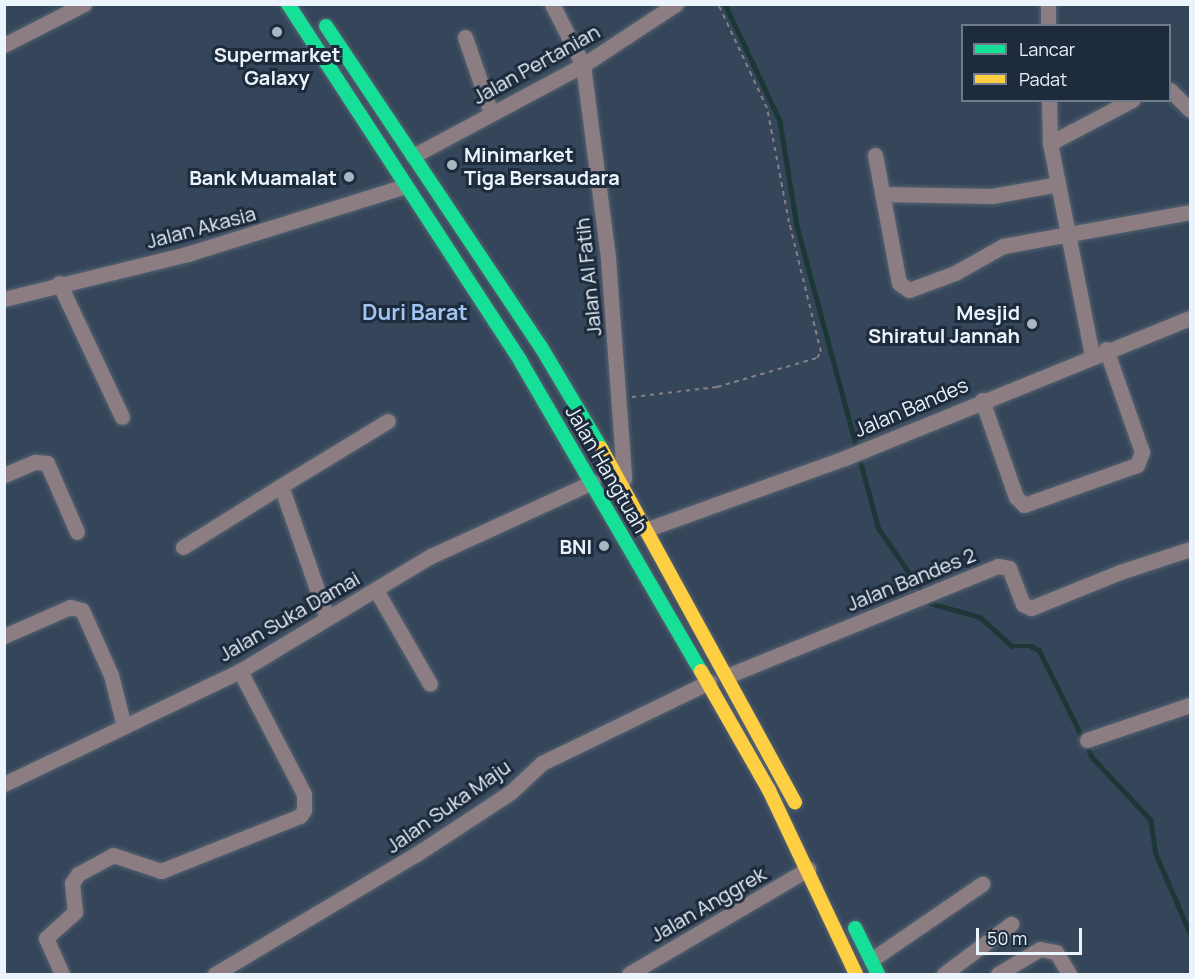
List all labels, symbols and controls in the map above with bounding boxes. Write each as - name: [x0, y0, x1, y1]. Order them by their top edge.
- street label: Jalan Pertanian: [468, 19, 604, 109]
- legend: [961, 24, 1171, 102]
- marker: Supermarket Galaxy: [270, 25, 284, 39]
- text: Lancar: [1019, 37, 1075, 61]
- place label: Supermarket Galaxy: [214, 42, 340, 89]
- text: Padat: [1019, 67, 1067, 91]
- place label: Minimarket Tiga Bersaudara: [464, 142, 620, 189]
- marker: Minimarket Tiga Bersaudara: [445, 158, 459, 172]
- place label: Bank Muamalat: [189, 165, 337, 189]
- marker: Bank Muamalat: [342, 170, 356, 184]
- street label: Jalan Akasia: [144, 201, 258, 253]
- street label: Jalan Al Fatih: [570, 217, 606, 337]
- district label: Duri Barat: [362, 300, 468, 326]
- place label: Mesjid Shiratul Jannah: [868, 300, 1020, 347]
- marker: Mesjid Shiratul Jannah: [1025, 317, 1039, 331]
- street label: Jalan Bandes: [850, 372, 972, 442]
- street label: Jalan Hangtuah: [561, 401, 653, 537]
- place label: BNI: [559, 534, 592, 558]
- marker: BNI: [597, 539, 611, 553]
- street label: Jalan Bandes 2: [843, 542, 979, 616]
- street label: Jalan Suka Damai: [214, 566, 364, 666]
- street label: Jalan Suka Maju: [381, 754, 515, 858]
- street label: Jalan Anggrek: [646, 861, 770, 947]
- scale bar: [979, 916, 1086, 954]
- text: 50 m: [987, 926, 1027, 950]

